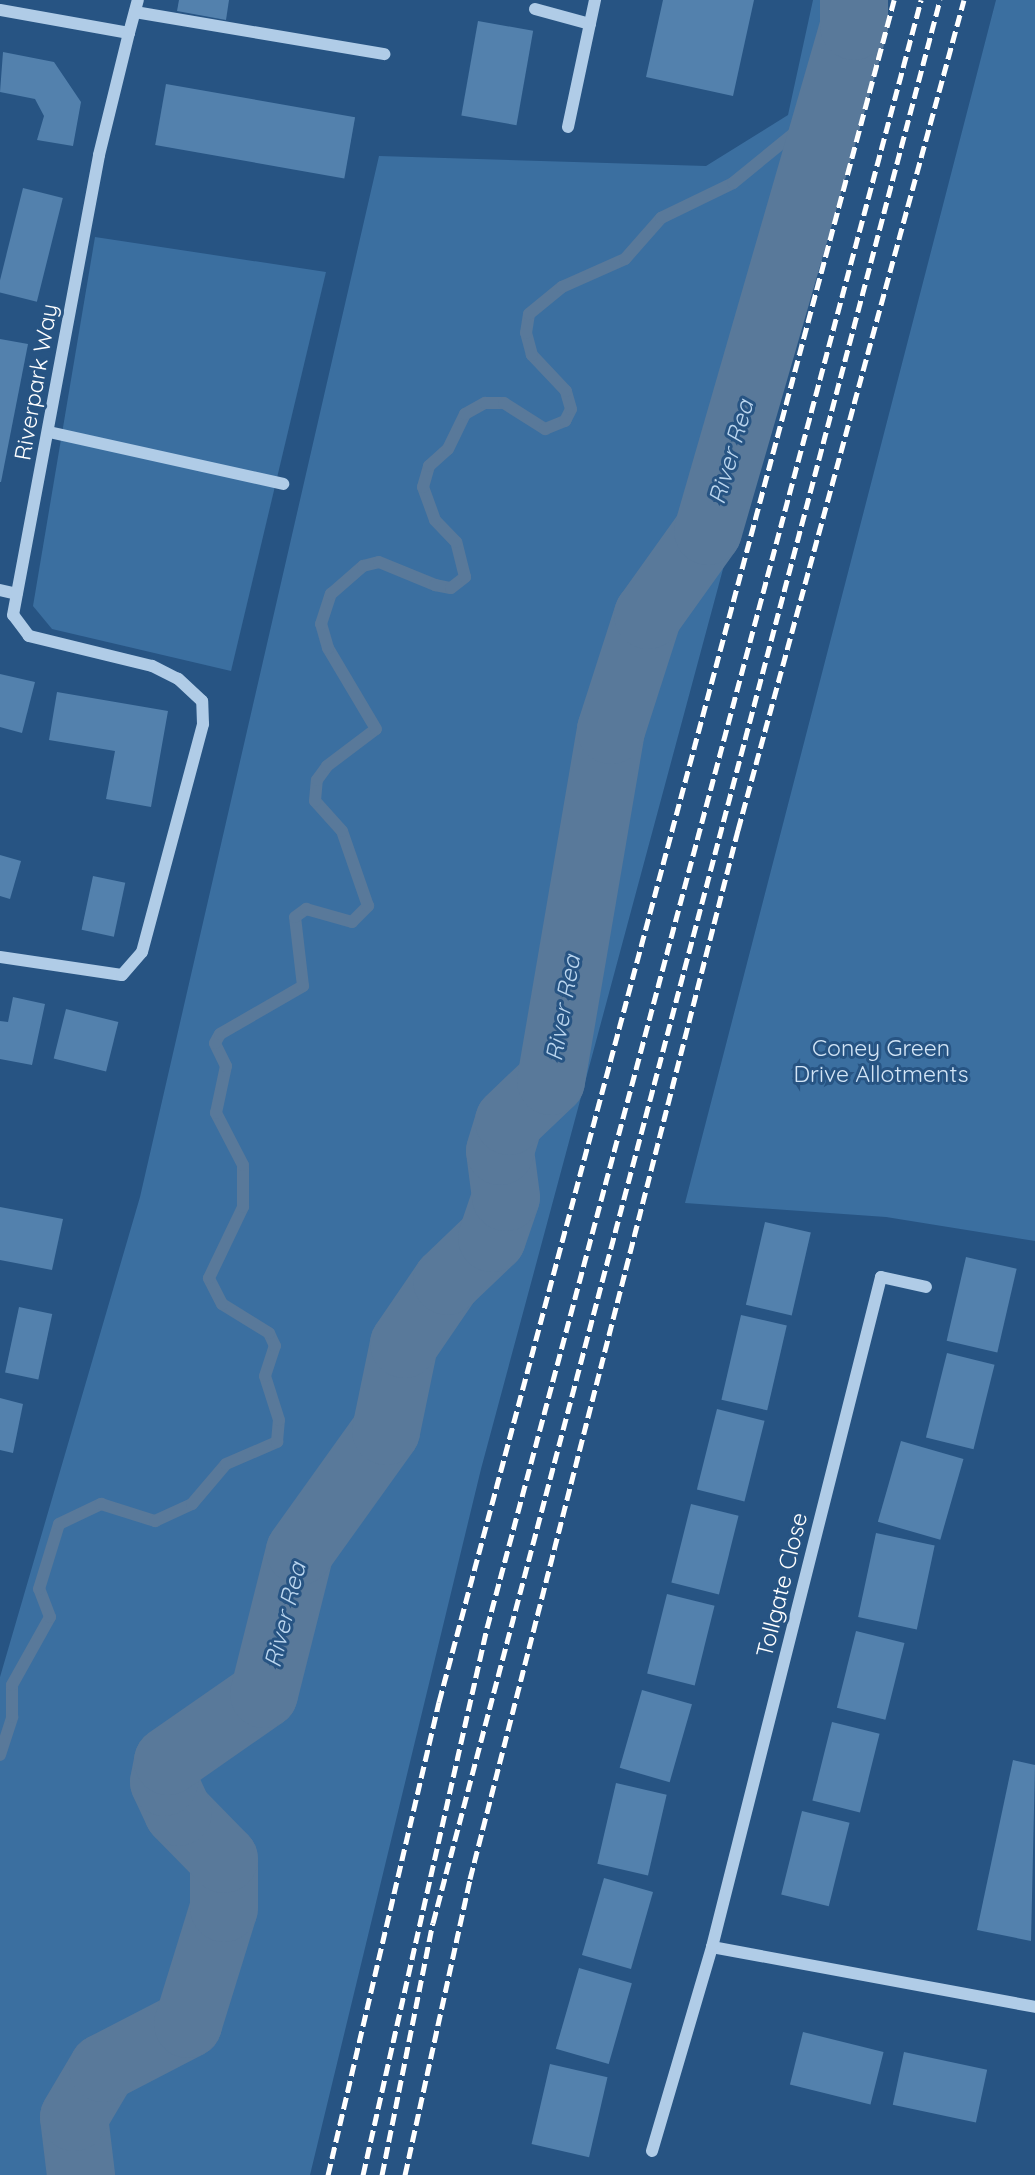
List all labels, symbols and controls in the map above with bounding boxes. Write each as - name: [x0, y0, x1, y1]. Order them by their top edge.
- street label: Riverpark Way: [9, 302, 63, 462]
- water label: River Rea: [702, 396, 760, 508]
- water label: River Rea: [540, 953, 586, 1063]
- park label: Coney Green Drive Allotments: [794, 1034, 968, 1088]
- street label: Tollgate Close: [751, 1510, 813, 1660]
- water label: River Rea: [258, 1559, 312, 1671]

